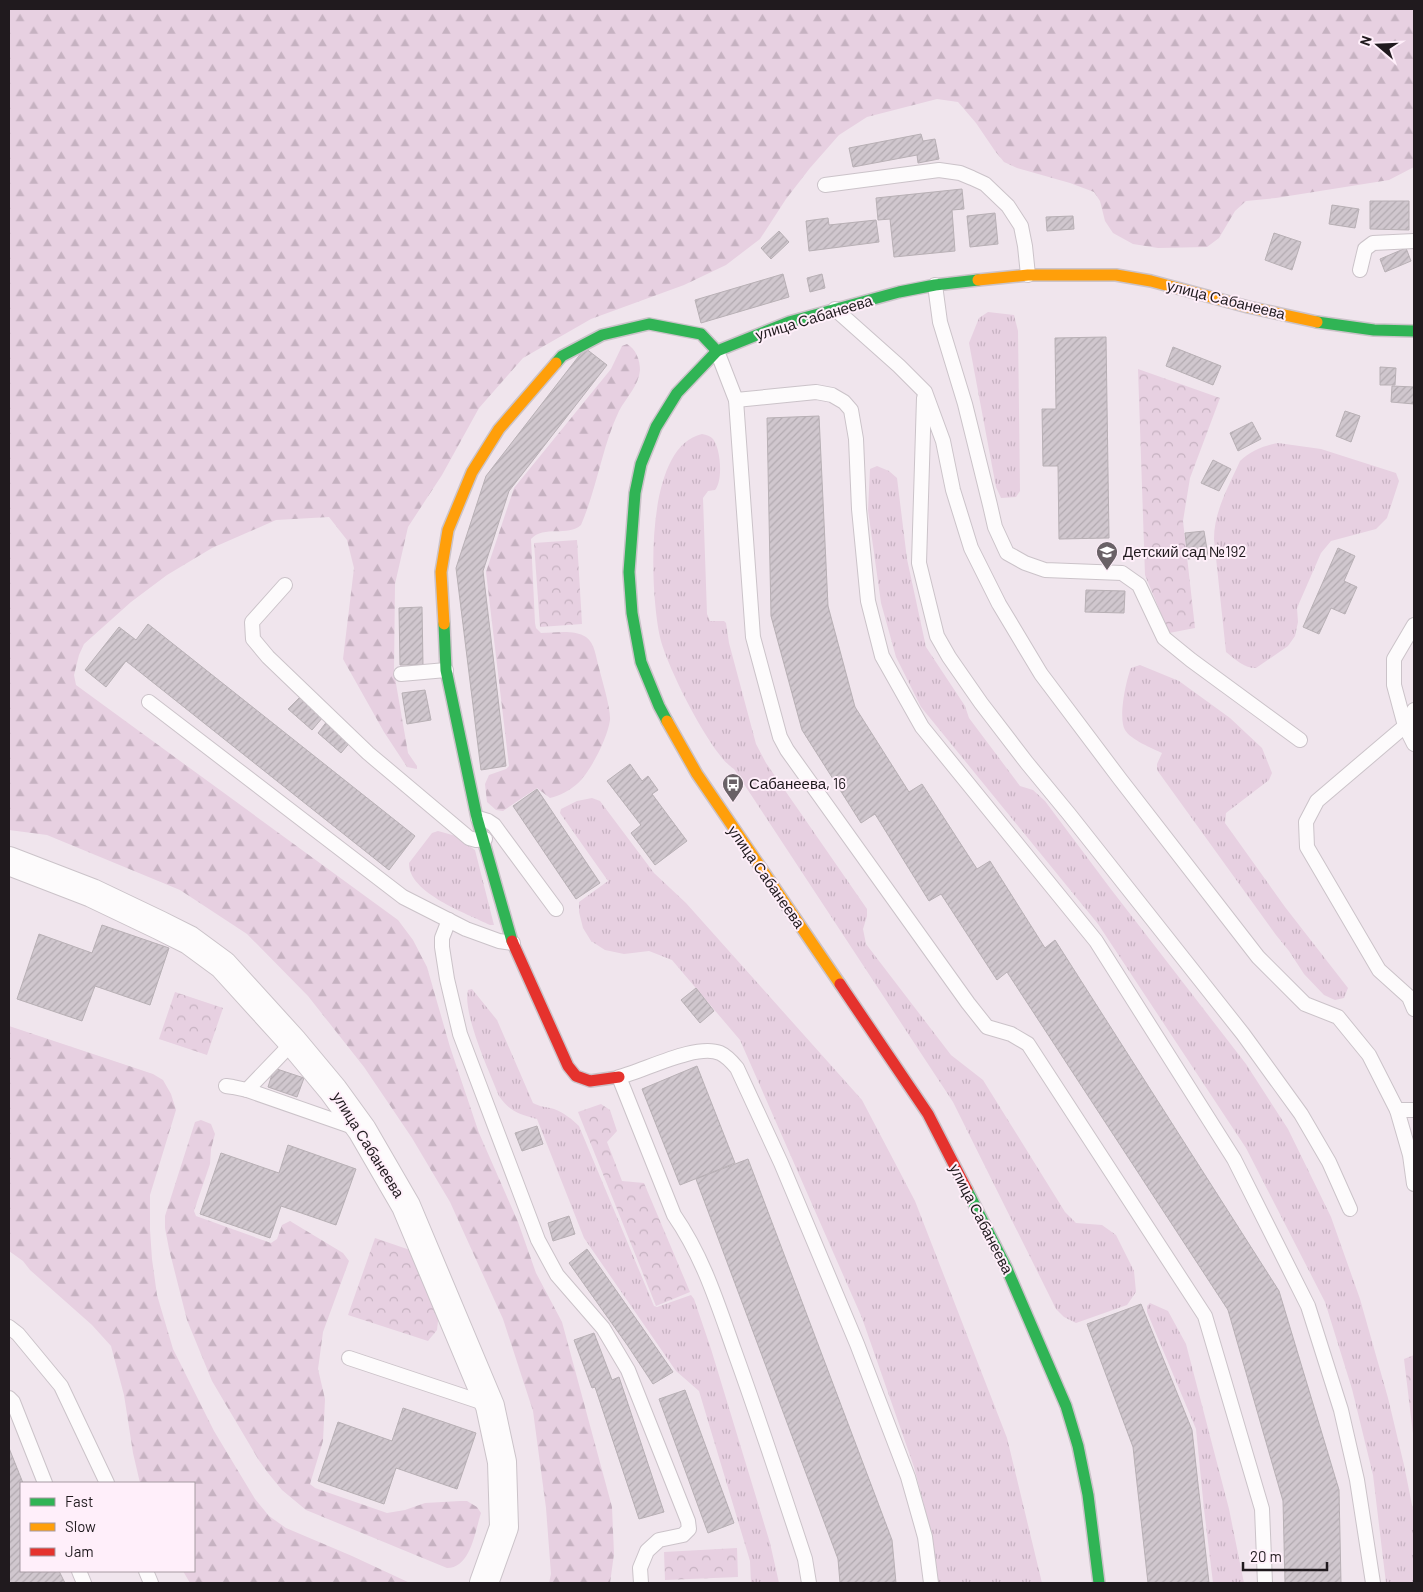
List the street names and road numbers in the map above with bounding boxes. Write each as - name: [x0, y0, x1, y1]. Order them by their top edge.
- street label: улица Сабанеева: [1165, 276, 1288, 323]
- street label: улица Сабанеева: [753, 291, 875, 343]
- street label: улица Сабанеева: [725, 822, 809, 932]
- street label: улица Сабанеева: [329, 1088, 409, 1201]
- street label: улица Сабанеева: [946, 1160, 1018, 1277]

